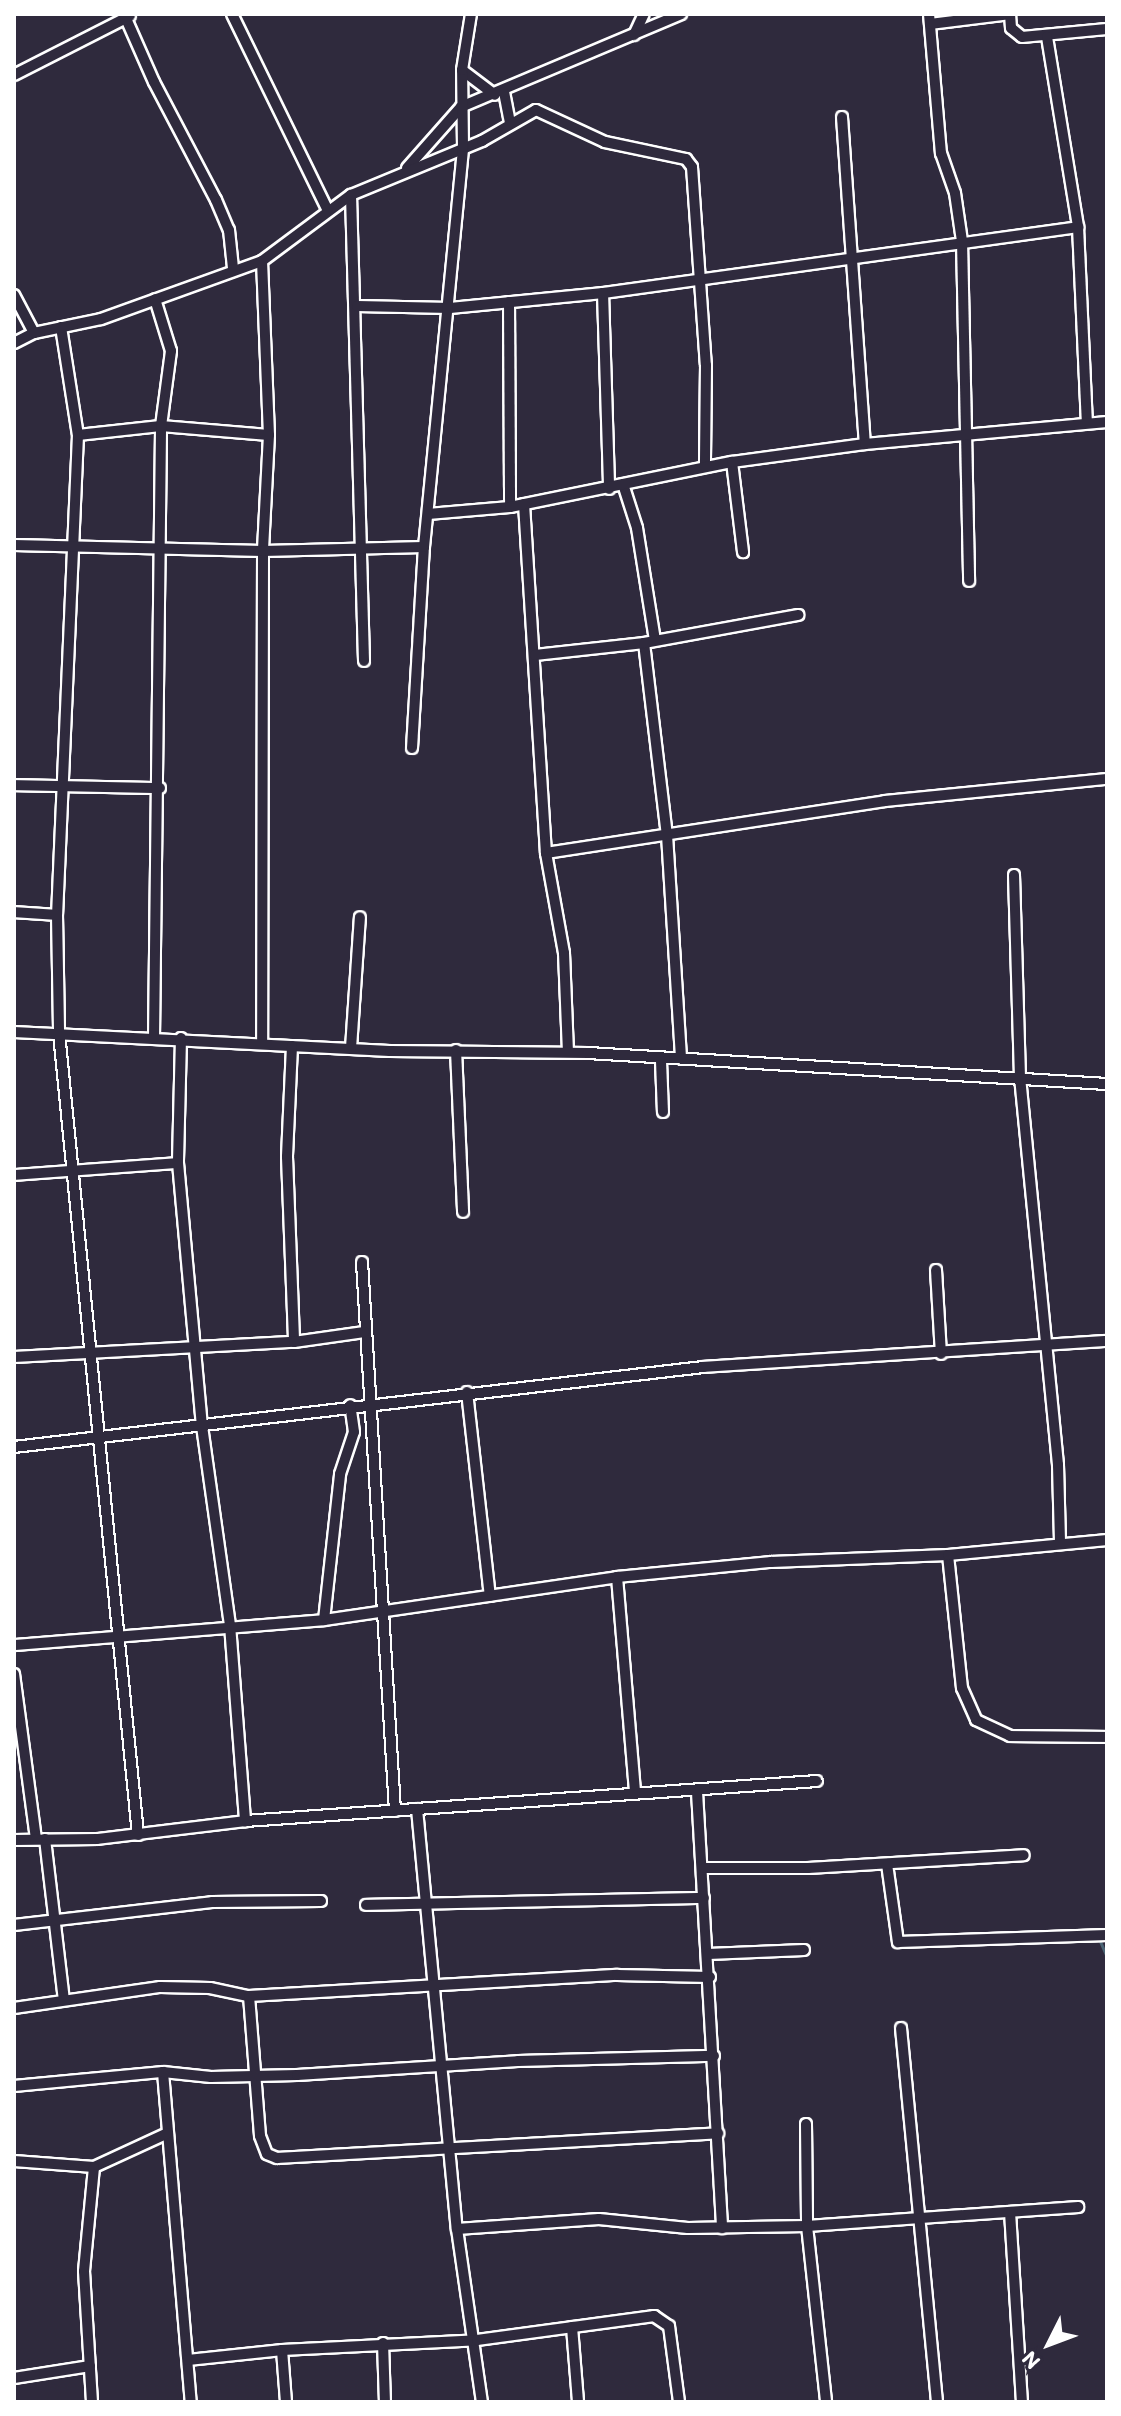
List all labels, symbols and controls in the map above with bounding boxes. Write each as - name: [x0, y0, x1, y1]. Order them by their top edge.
- north arrow: [1009, 2304, 1089, 2384]
- text: N: [1016, 2346, 1046, 2375]

